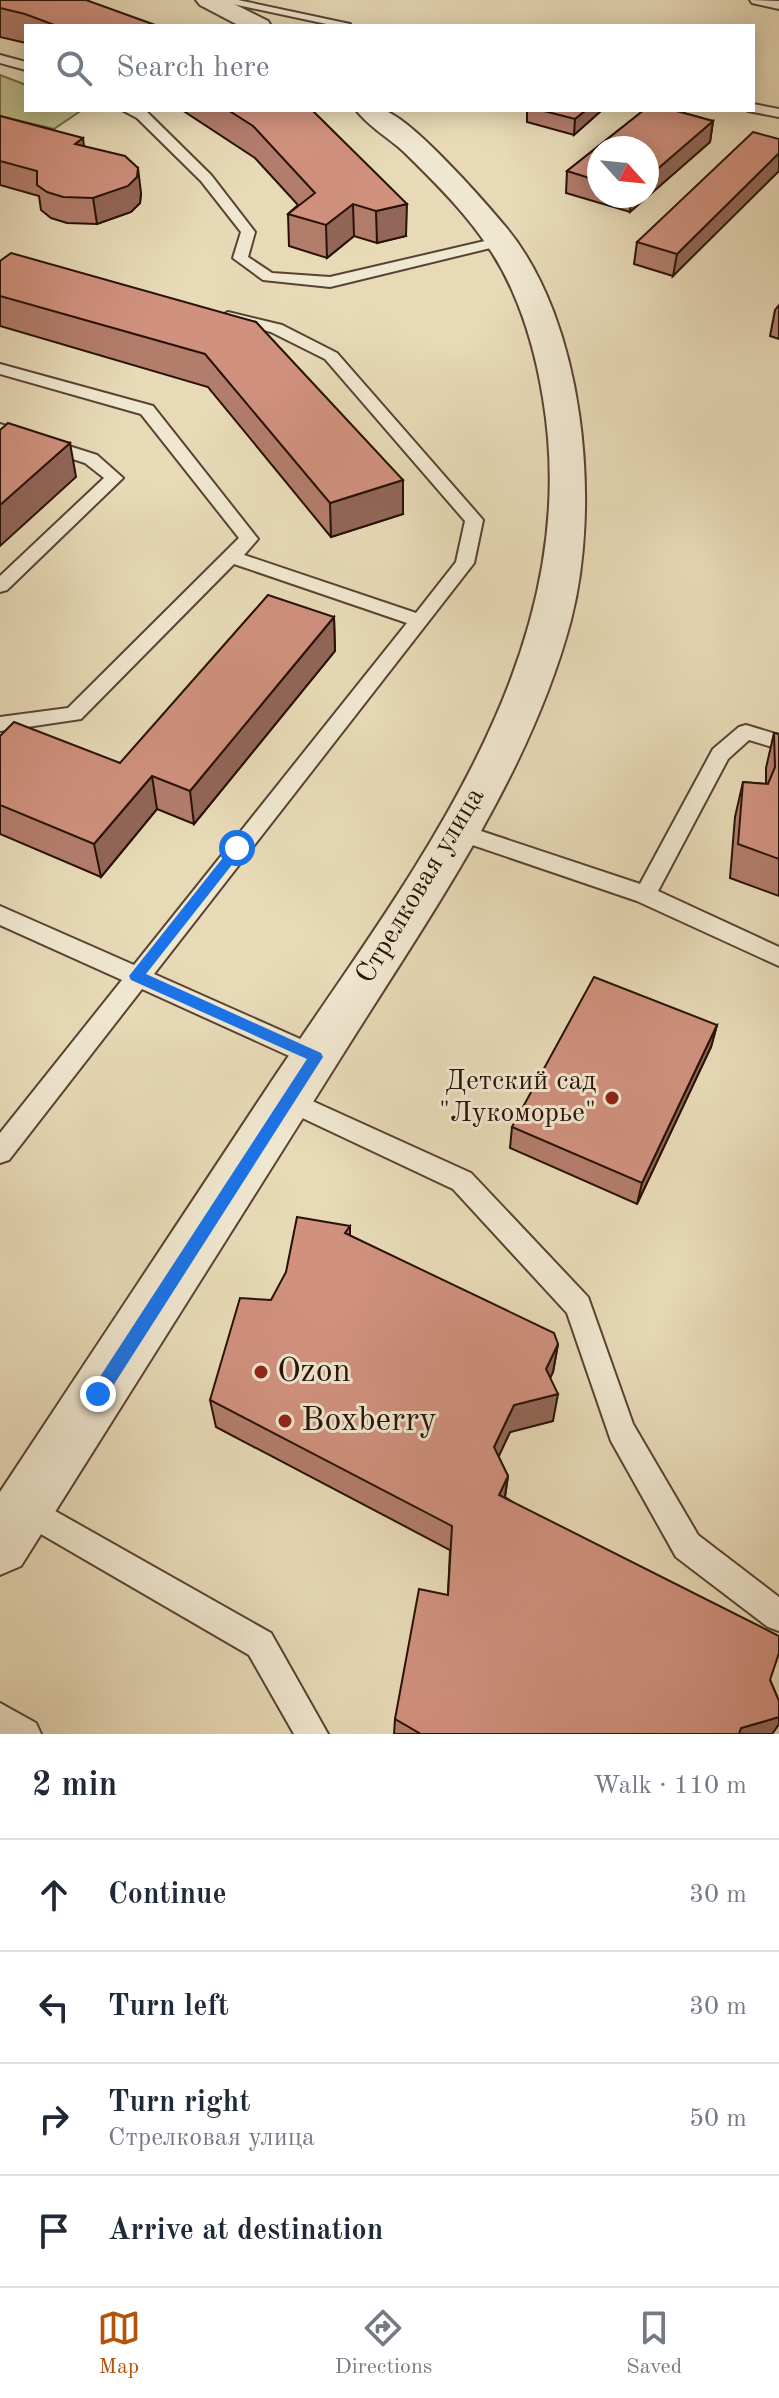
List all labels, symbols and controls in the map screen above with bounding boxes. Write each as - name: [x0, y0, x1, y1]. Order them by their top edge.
- search box: [24, 24, 755, 112]
- icon: search: [52, 46, 96, 90]
- text: Search here: [116, 53, 270, 83]
- north arrow: [587, 136, 659, 208]
- street label: Стрелковая улица: [352, 783, 490, 989]
- route start: [219, 830, 255, 866]
- place label: Детский сад "Лукоморье": [439, 1068, 596, 1128]
- marker: Детский сад "Лукоморье": [603, 1089, 621, 1107]
- place label: Ozon: [277, 1355, 351, 1389]
- marker: Ozon: [252, 1363, 270, 1381]
- route end: [80, 1376, 116, 1412]
- place label: Boxberry: [301, 1404, 437, 1438]
- marker: Boxberry: [276, 1412, 294, 1430]
- text: 2 min: [32, 1769, 117, 1803]
- text: Walk · 110 m: [593, 1773, 747, 1799]
- icon: ahead: [32, 1873, 76, 1917]
- text: Continue: [108, 1880, 227, 1910]
- text: 30 m: [689, 1882, 747, 1908]
- icon: left: [32, 1985, 76, 2029]
- text: Turn left: [108, 1992, 229, 2022]
- text: 30 m: [689, 1994, 747, 2020]
- text: Turn right: [108, 2088, 250, 2118]
- icon: right: [32, 2097, 76, 2141]
- text: 50 m: [689, 2106, 747, 2132]
- text: Стрелковая улица: [108, 2125, 315, 2151]
- icon: arrive: [32, 2209, 76, 2253]
- text: Arrive at destination: [108, 2216, 383, 2246]
- tab: Map: [97, 2306, 141, 2381]
- tab: Directions: [335, 2306, 432, 2381]
- tab: Saved: [626, 2306, 682, 2381]

